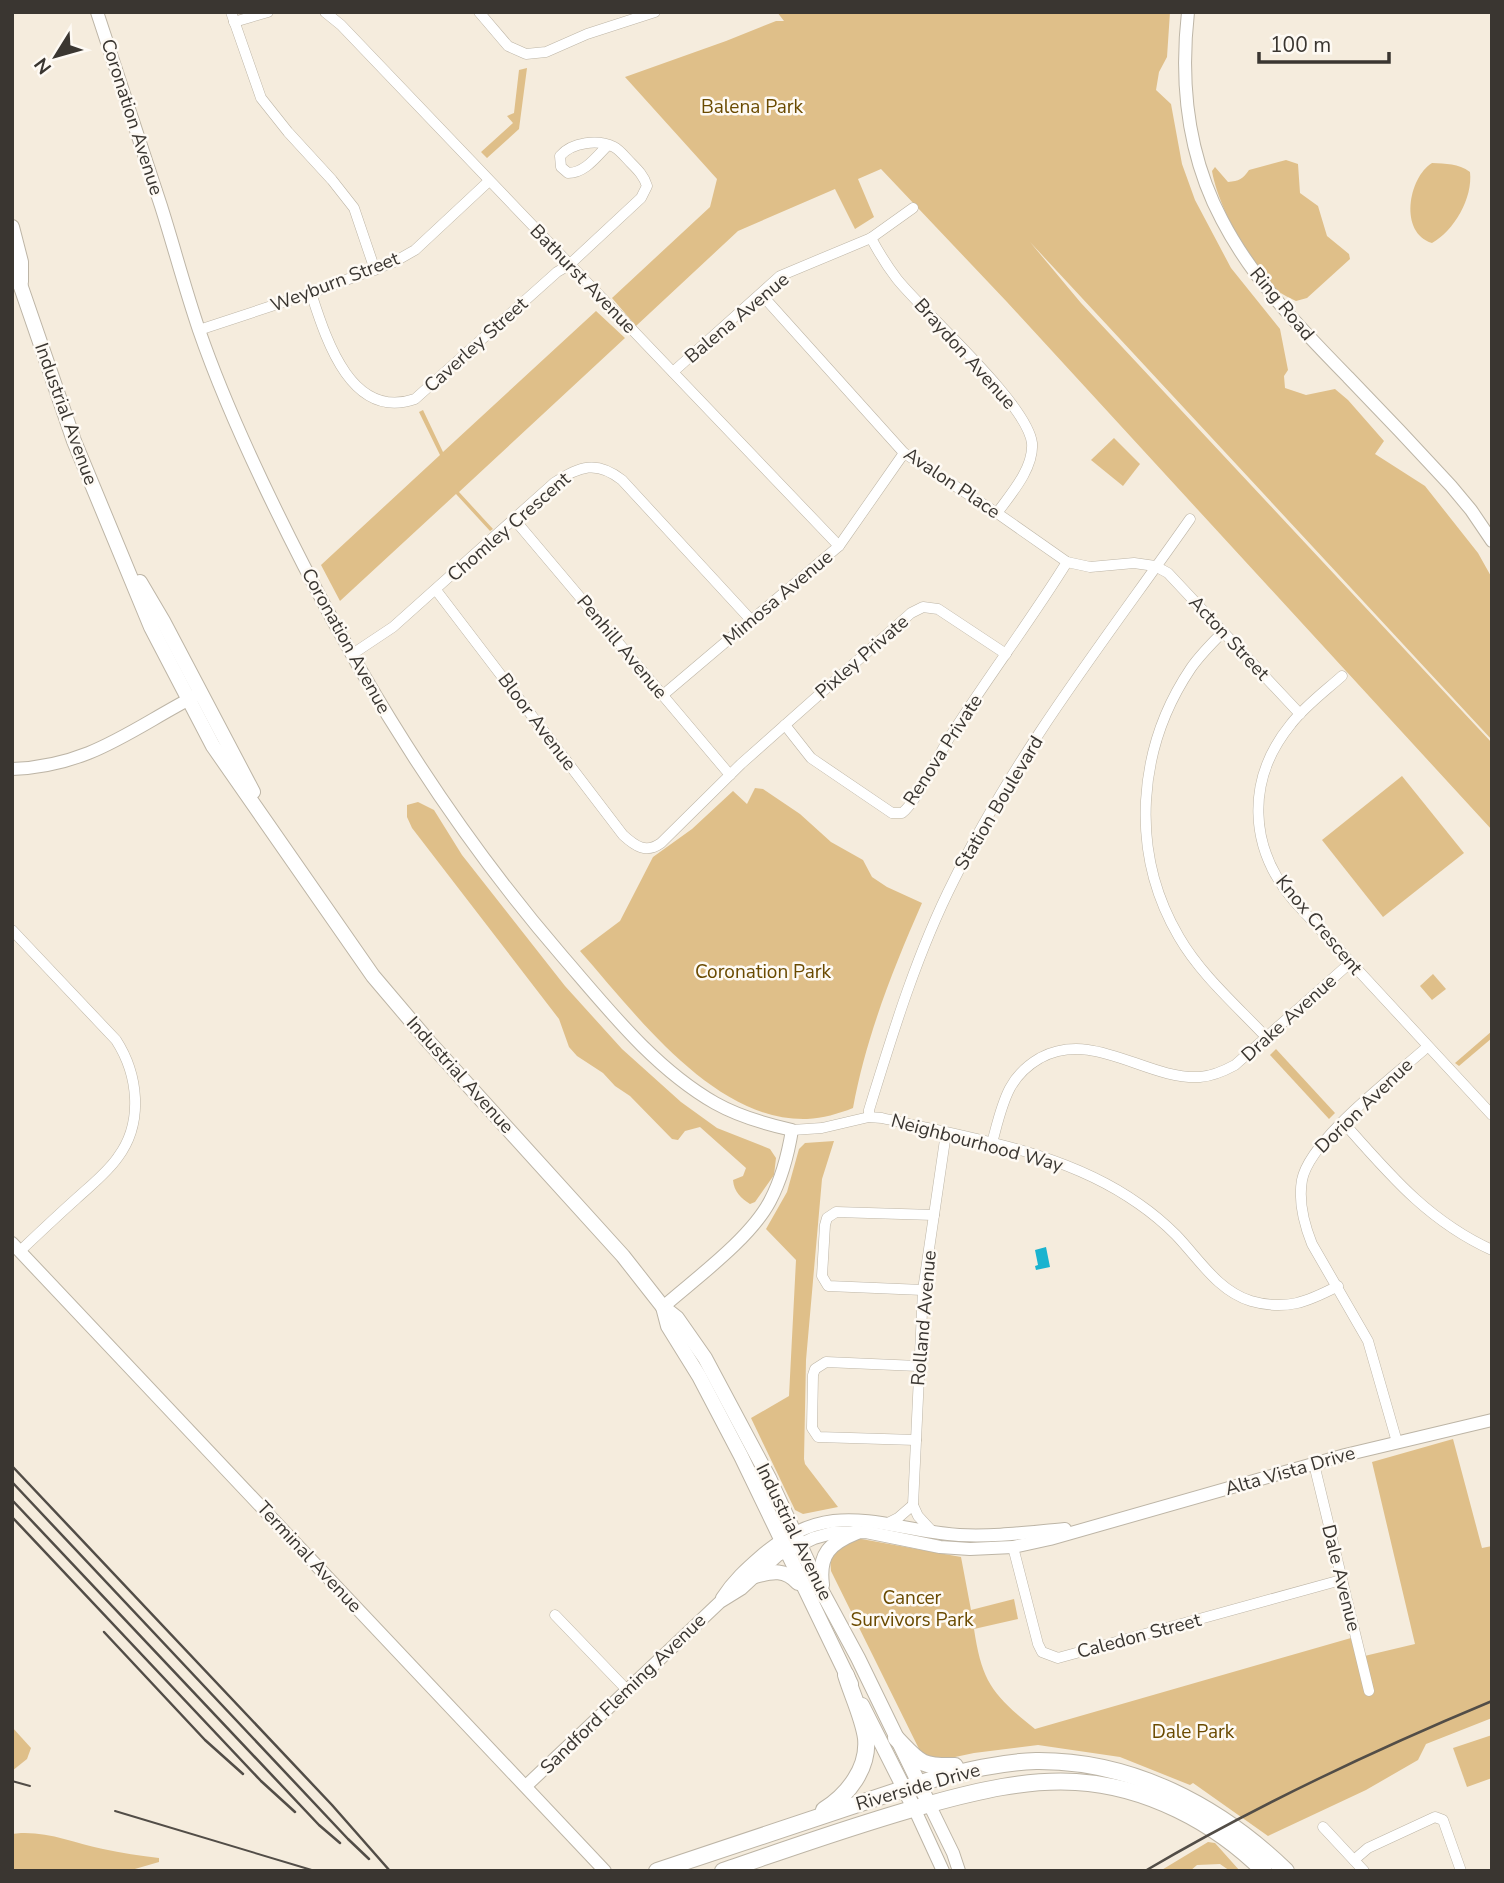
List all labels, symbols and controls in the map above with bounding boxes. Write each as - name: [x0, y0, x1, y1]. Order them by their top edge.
- north arrow: [21, 21, 91, 91]
- scale bar: [1259, 21, 1388, 65]
- text: 100 m: [1270, 31, 1331, 59]
- street label: Coronation Avenue: [94, 36, 170, 198]
- text: N: [29, 52, 58, 79]
- park label: Balena Park: [701, 94, 804, 120]
- street label: Bathurst Avenue: [524, 219, 642, 339]
- street label: Weyburn Street: [267, 245, 403, 318]
- street label: Ring Road: [1244, 262, 1320, 346]
- street label: Balena Avenue: [679, 267, 795, 369]
- street label: Caverley Street: [419, 291, 534, 398]
- street label: Braydon Avenue: [908, 293, 1022, 415]
- street label: Industrial Avenue: [28, 339, 104, 489]
- street label: Avalon Place: [899, 441, 1005, 525]
- street label: Chomley Crescent: [442, 466, 576, 588]
- street label: Mimosa Avenue: [717, 544, 839, 652]
- street label: Coronation Avenue: [295, 564, 397, 718]
- street label: Penhill Avenue: [571, 589, 673, 705]
- street label: Acton Street: [1183, 590, 1275, 686]
- street label: Pixley Private: [810, 609, 914, 705]
- street label: Bloor Avenue: [492, 668, 582, 776]
- street label: Renova Private: [897, 689, 989, 811]
- street label: Station Boulevard: [949, 731, 1049, 875]
- street label: Knox Crescent: [1270, 870, 1369, 981]
- park label: Coronation Park: [695, 959, 832, 985]
- street label: Drake Avenue: [1236, 968, 1342, 1068]
- street label: Industrial Avenue: [400, 1011, 520, 1139]
- street label: Dorion Avenue: [1309, 1053, 1419, 1159]
- street label: Neighbourhood Way: [888, 1108, 1066, 1179]
- street label: Rolland Avenue: [905, 1249, 943, 1387]
- street label: Alta Vista Drive: [1222, 1440, 1358, 1502]
- street label: Industrial Avenue: [750, 1459, 838, 1605]
- street label: Terminal Avenue: [251, 1496, 367, 1618]
- street label: Dale Avenue: [1315, 1522, 1367, 1634]
- park label: Cancer Survivors Park: [851, 1585, 974, 1633]
- street label: Caledon Street: [1074, 1607, 1204, 1665]
- street label: Sandford Fleming Avenue: [534, 1608, 712, 1780]
- park label: Dale Park: [1152, 1719, 1235, 1745]
- street label: Riverside Drive: [853, 1757, 983, 1817]

